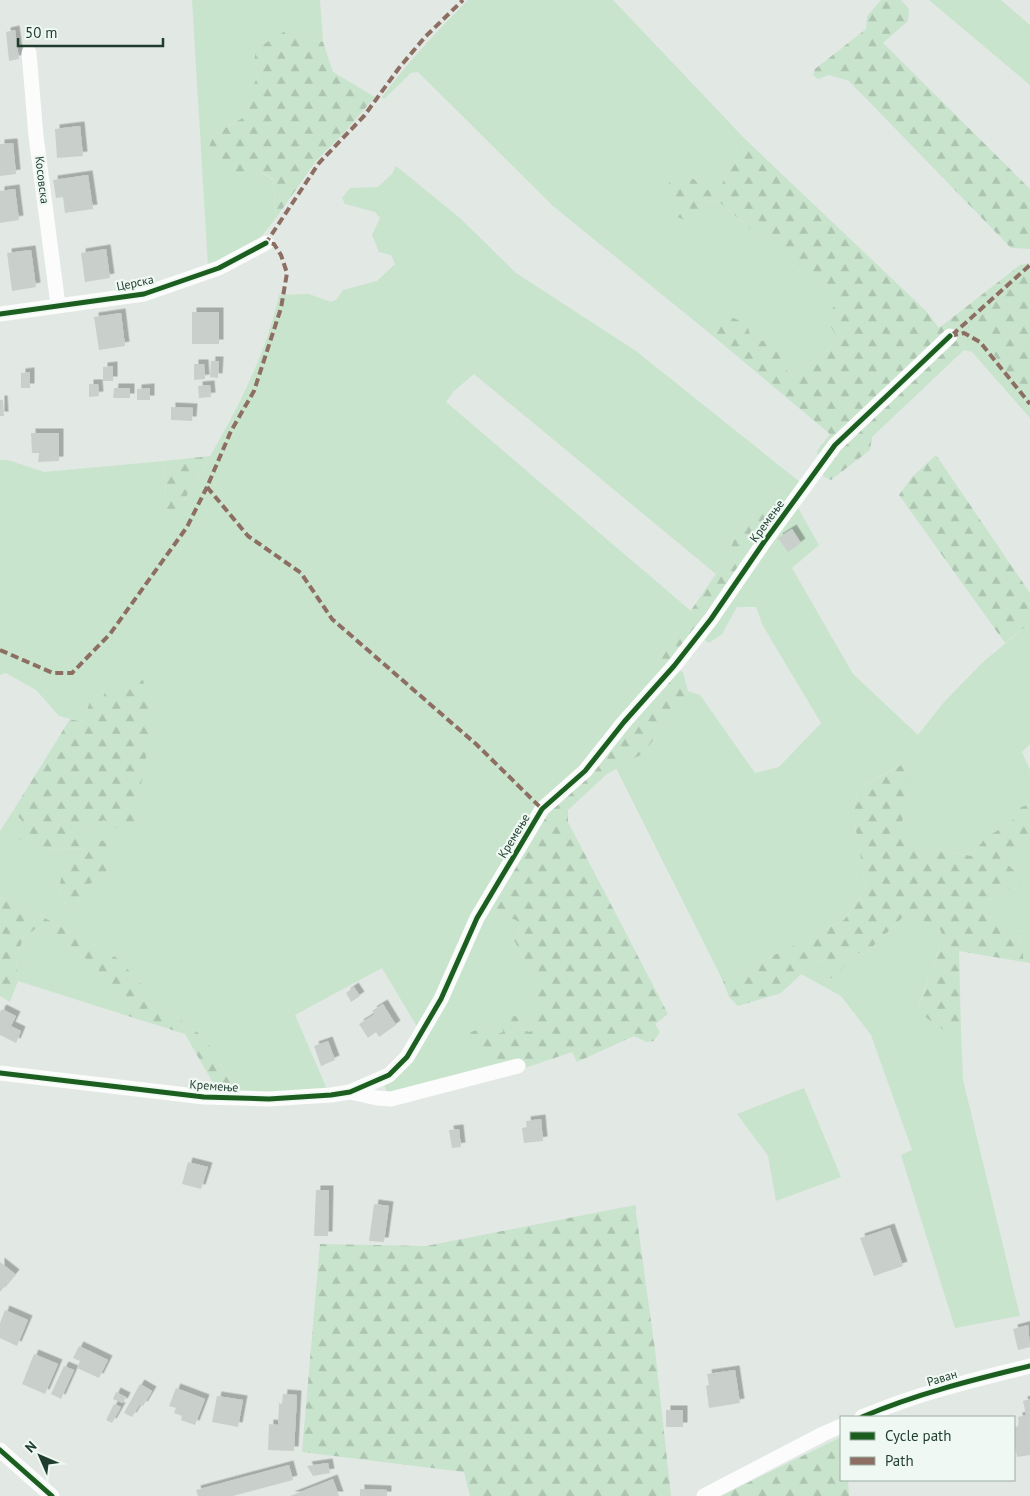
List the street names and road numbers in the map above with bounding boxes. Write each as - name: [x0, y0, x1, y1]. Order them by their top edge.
- street label: Косовска: [32, 155, 53, 205]
- street label: Церска: [115, 271, 155, 294]
- street label: Кремење: [746, 496, 787, 545]
- street label: Кремење: [495, 811, 533, 861]
- street label: Кремење: [189, 1076, 239, 1095]
- street label: Раван: [925, 1366, 959, 1389]

